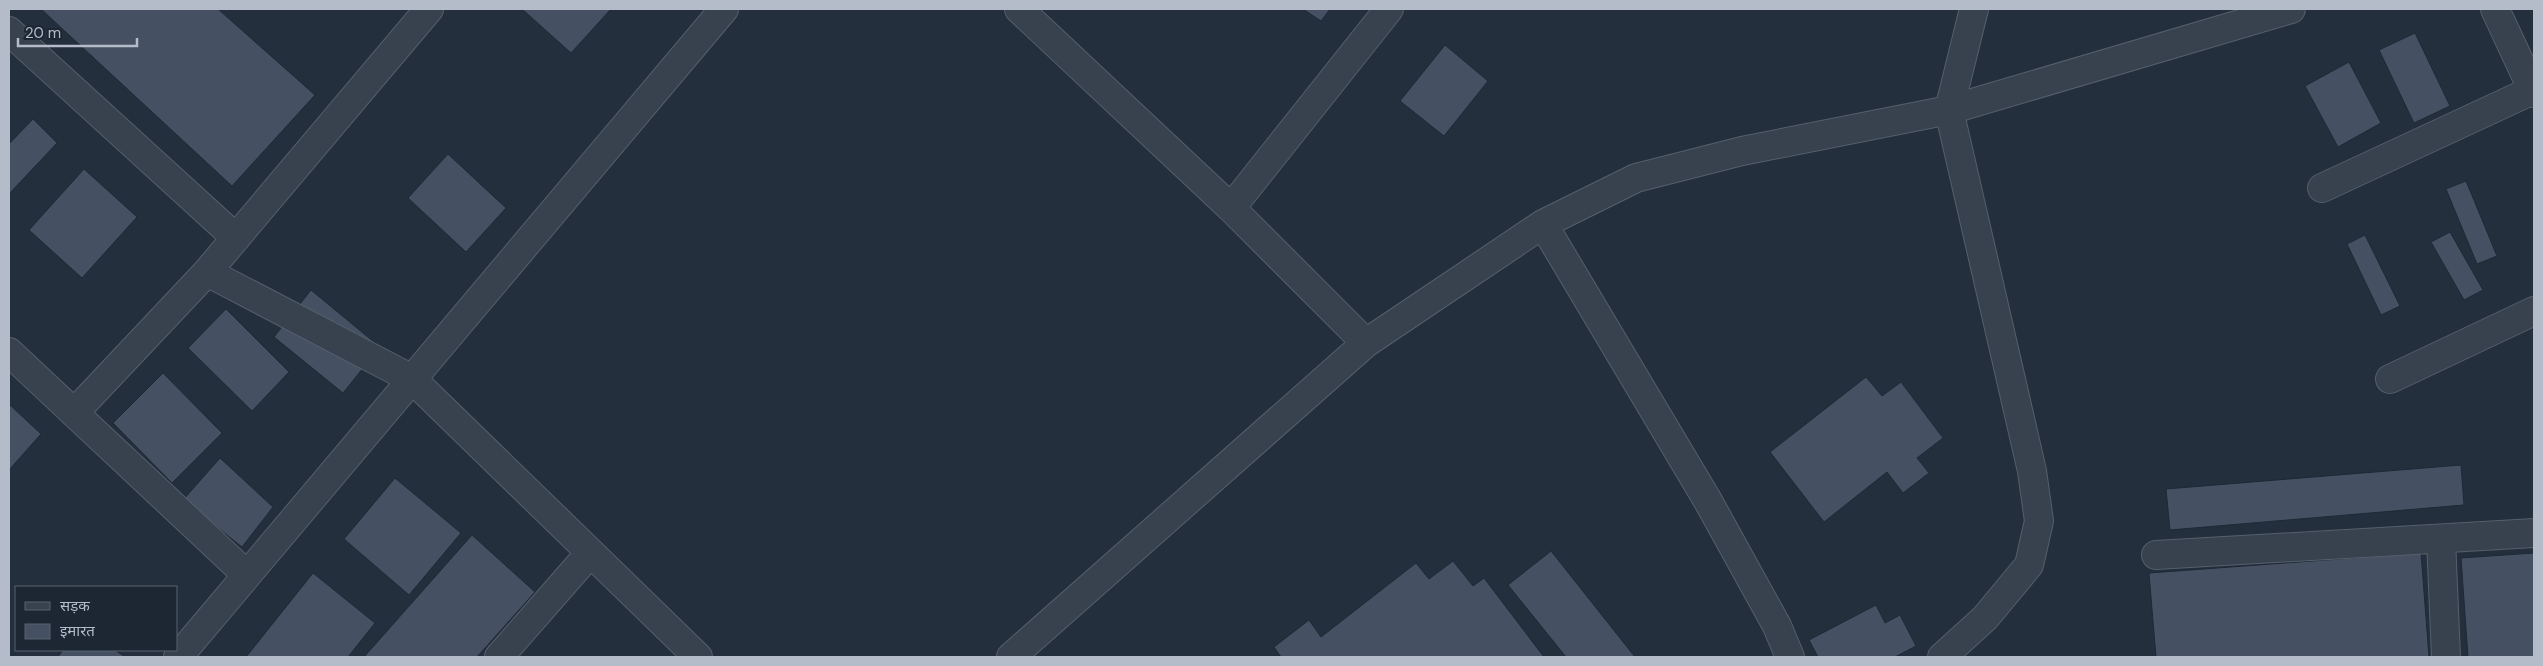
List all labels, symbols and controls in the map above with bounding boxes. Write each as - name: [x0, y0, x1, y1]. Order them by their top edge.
- scale bar: [18, 15, 136, 47]
- text: 20 m: [25, 23, 61, 43]
- legend: [15, 586, 178, 651]
- text: सड़क: [60, 596, 90, 616]
- text: इमारत: [60, 621, 95, 641]

